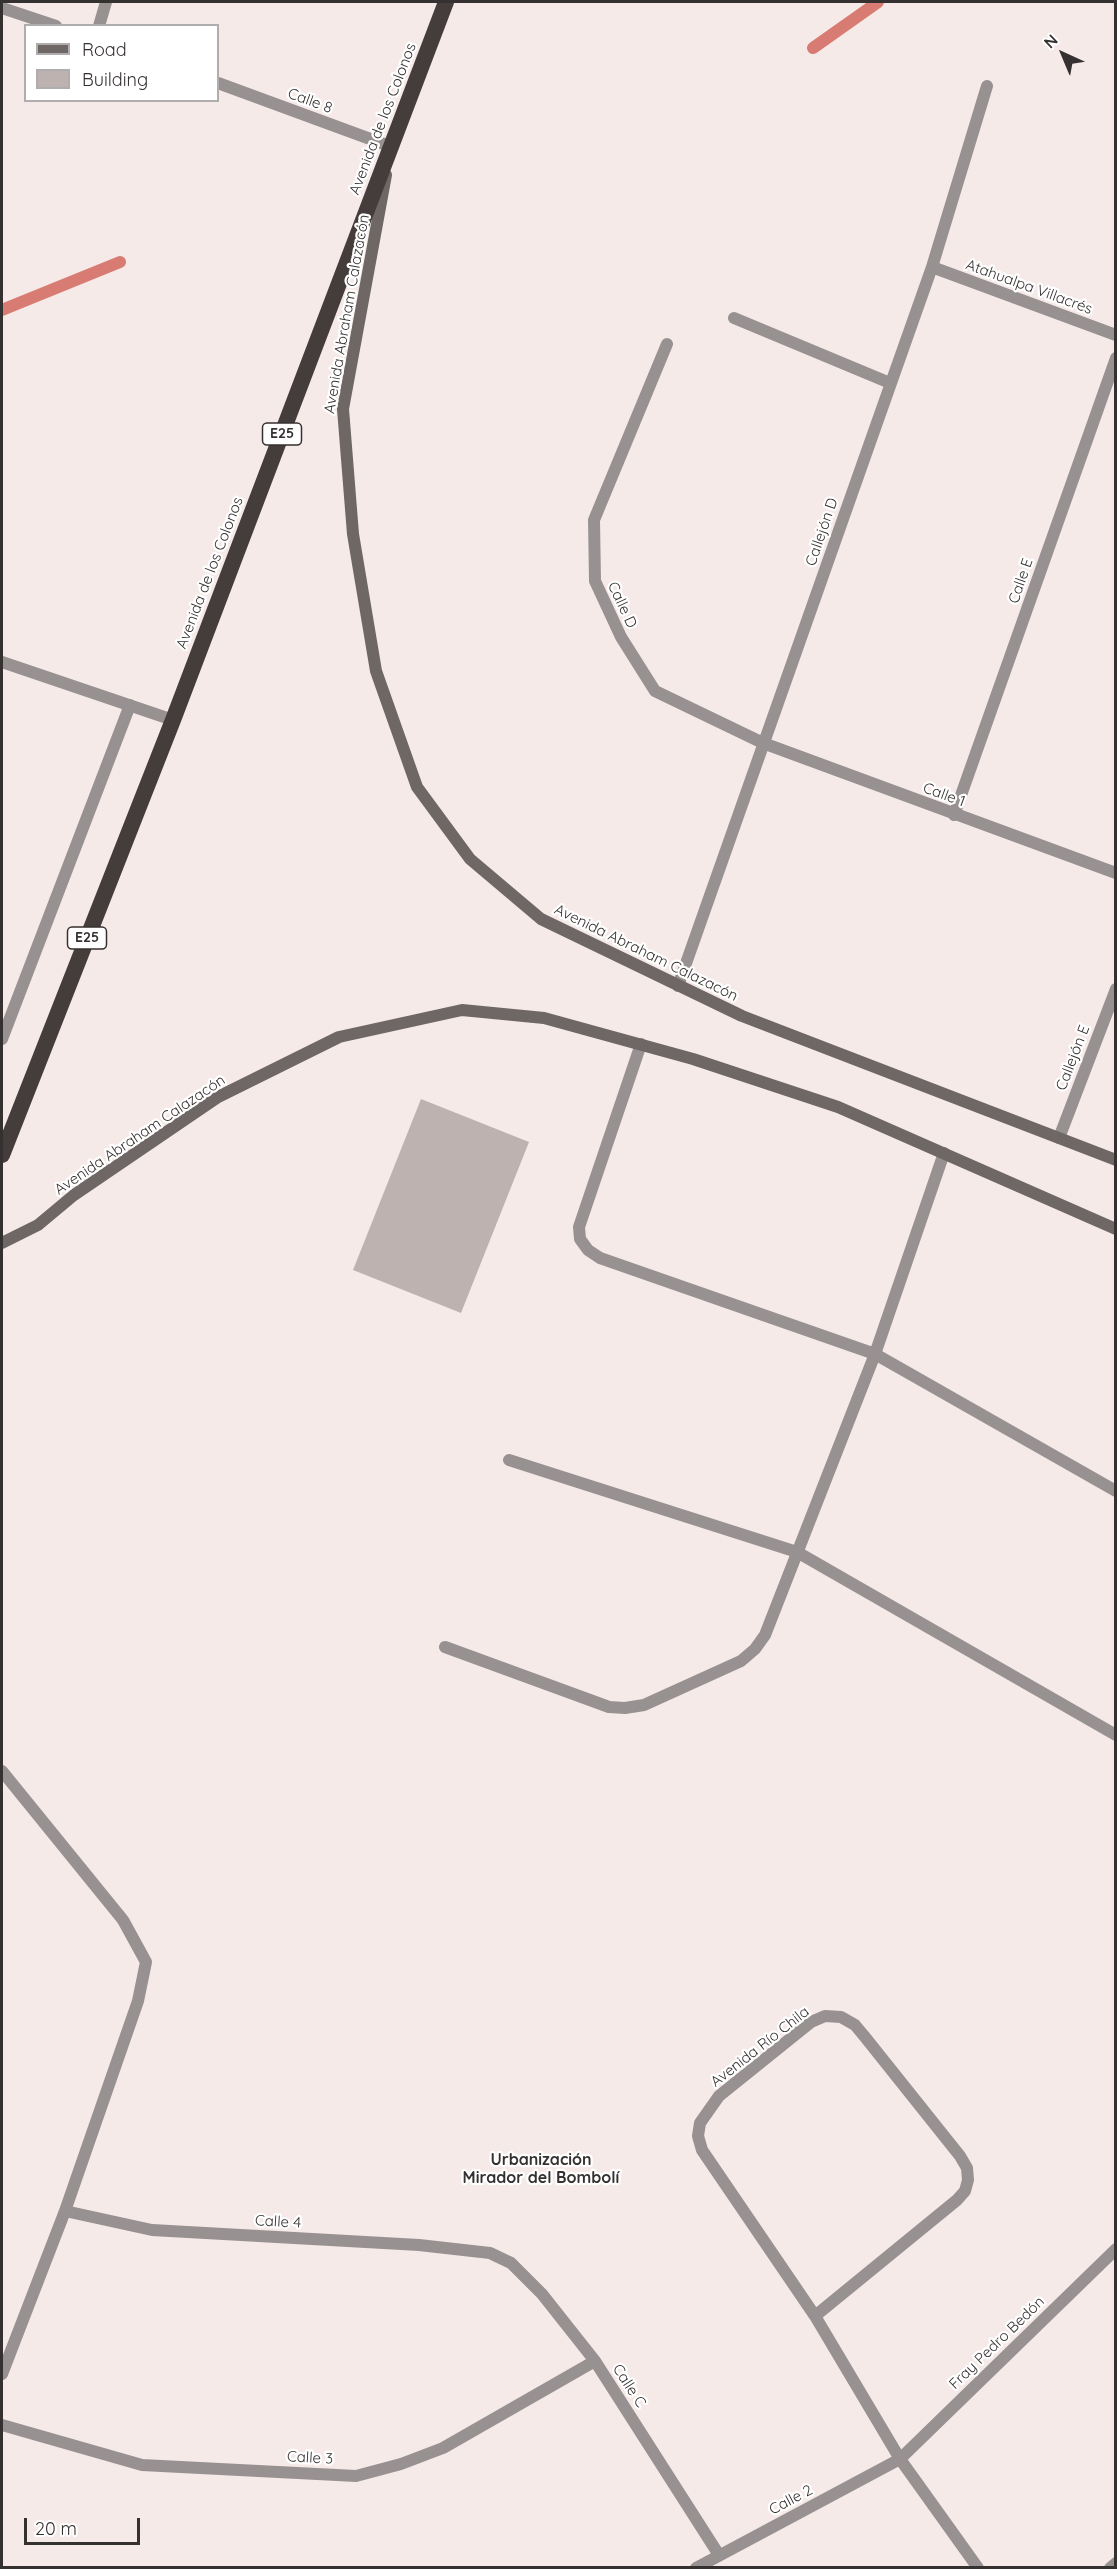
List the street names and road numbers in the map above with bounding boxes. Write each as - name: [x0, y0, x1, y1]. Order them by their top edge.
- street label: Avenida de los Colonos: [346, 41, 420, 197]
- street label: Calle 8: [285, 85, 335, 117]
- street label: Avenida Abraham Calazacón: [321, 213, 373, 415]
- street label: Atahualpa Villacrés: [963, 256, 1095, 318]
- road number: E25: [262, 423, 302, 445]
- street label: Avenida de los Colonos: [173, 495, 247, 651]
- street label: Callejón D: [802, 496, 842, 568]
- street label: Calle E: [1005, 556, 1037, 606]
- street label: Calle D: [603, 579, 641, 631]
- street label: Calle 1: [920, 779, 968, 811]
- street label: Avenida Abraham Calazacón: [551, 901, 741, 1005]
- road number: E25: [68, 927, 106, 949]
- street label: Callejón E: [1052, 1023, 1094, 1093]
- street label: Avenida Abraham Calazacón: [51, 1071, 229, 1199]
- street label: Avenida Río Chila: [707, 2003, 813, 2091]
- street label: Calle 4: [255, 2212, 301, 2232]
- street label: Fray Pedro Bedón: [946, 2293, 1048, 2393]
- street label: Calle C: [608, 2361, 650, 2411]
- street label: Calle 3: [287, 2448, 333, 2468]
- street label: Calle 2: [766, 2481, 816, 2519]

